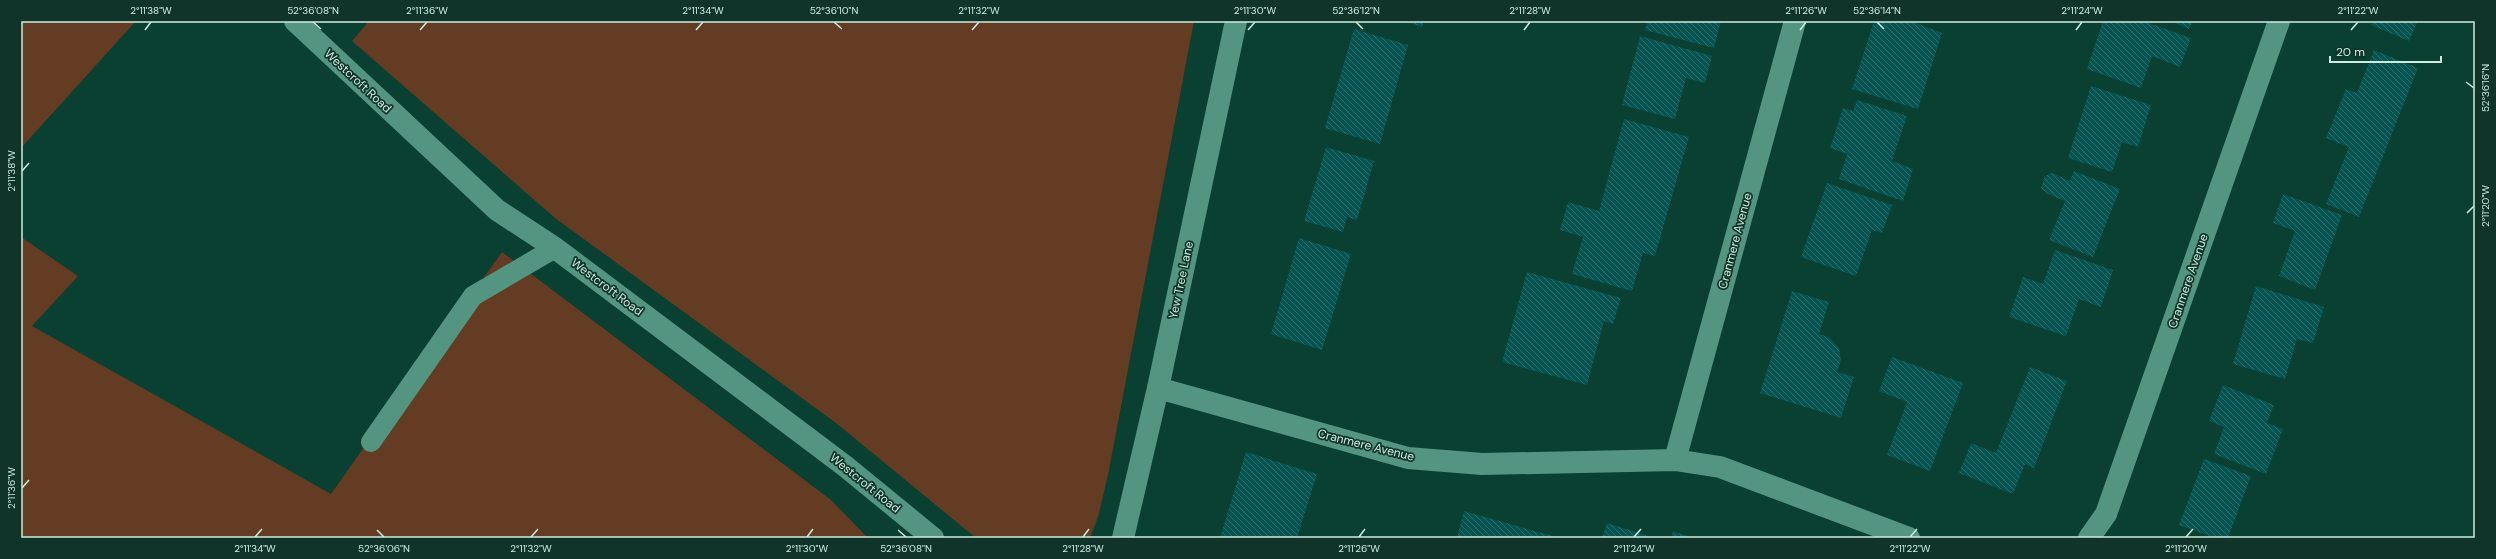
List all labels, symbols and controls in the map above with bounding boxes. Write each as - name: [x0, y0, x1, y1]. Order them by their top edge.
- text: 2°11'38"W: [130, 4, 172, 17]
- text: 52°36'08"N: [287, 4, 339, 17]
- text: 2°11'36"W: [406, 4, 448, 17]
- text: 2°11'34"W: [682, 4, 724, 17]
- text: 52°36'10"N: [810, 4, 858, 17]
- text: 2°11'32"W: [958, 4, 1000, 17]
- text: 2°11'30"W: [1234, 4, 1276, 17]
- text: 52°36'12"N: [1332, 4, 1380, 17]
- text: 2°11'28"W: [1509, 4, 1551, 17]
- text: 2°11'26"W: [1785, 4, 1827, 17]
- text: 52°36'14"N: [1853, 4, 1901, 17]
- text: 2°11'24"W: [2061, 4, 2103, 17]
- text: 2°11'22"W: [2337, 4, 2379, 17]
- scale bar: [2330, 38, 2441, 64]
- text: 20 m: [2336, 44, 2365, 60]
- street label: Westcroft Road: [321, 46, 395, 116]
- text: 52°36'16"N: [2479, 64, 2492, 112]
- text: 2°11'38"W: [5, 150, 18, 192]
- text: 2°11'20"W: [2479, 185, 2492, 227]
- street label: Cranmere Avenue: [1714, 191, 1756, 291]
- street label: Cranmere Avenue: [2164, 231, 2212, 330]
- street label: Yew Tree Lane: [1165, 240, 1197, 320]
- street label: Westcroft Road: [568, 255, 646, 319]
- street label: Cranmere Avenue: [1316, 425, 1416, 465]
- street label: Westcroft Road: [826, 450, 904, 516]
- text: 2°11'36"W: [5, 467, 18, 509]
- text: 2°11'34"W: [234, 542, 276, 555]
- text: 52°36'06"N: [358, 542, 410, 555]
- text: 2°11'32"W: [510, 542, 552, 555]
- text: 2°11'30"W: [786, 542, 828, 555]
- text: 52°36'08"N: [880, 542, 932, 555]
- text: 2°11'28"W: [1062, 542, 1104, 555]
- text: 2°11'26"W: [1338, 542, 1380, 555]
- text: 2°11'24"W: [1613, 542, 1655, 555]
- text: 2°11'22"W: [1889, 542, 1931, 555]
- text: 2°11'20"W: [2165, 542, 2207, 555]

